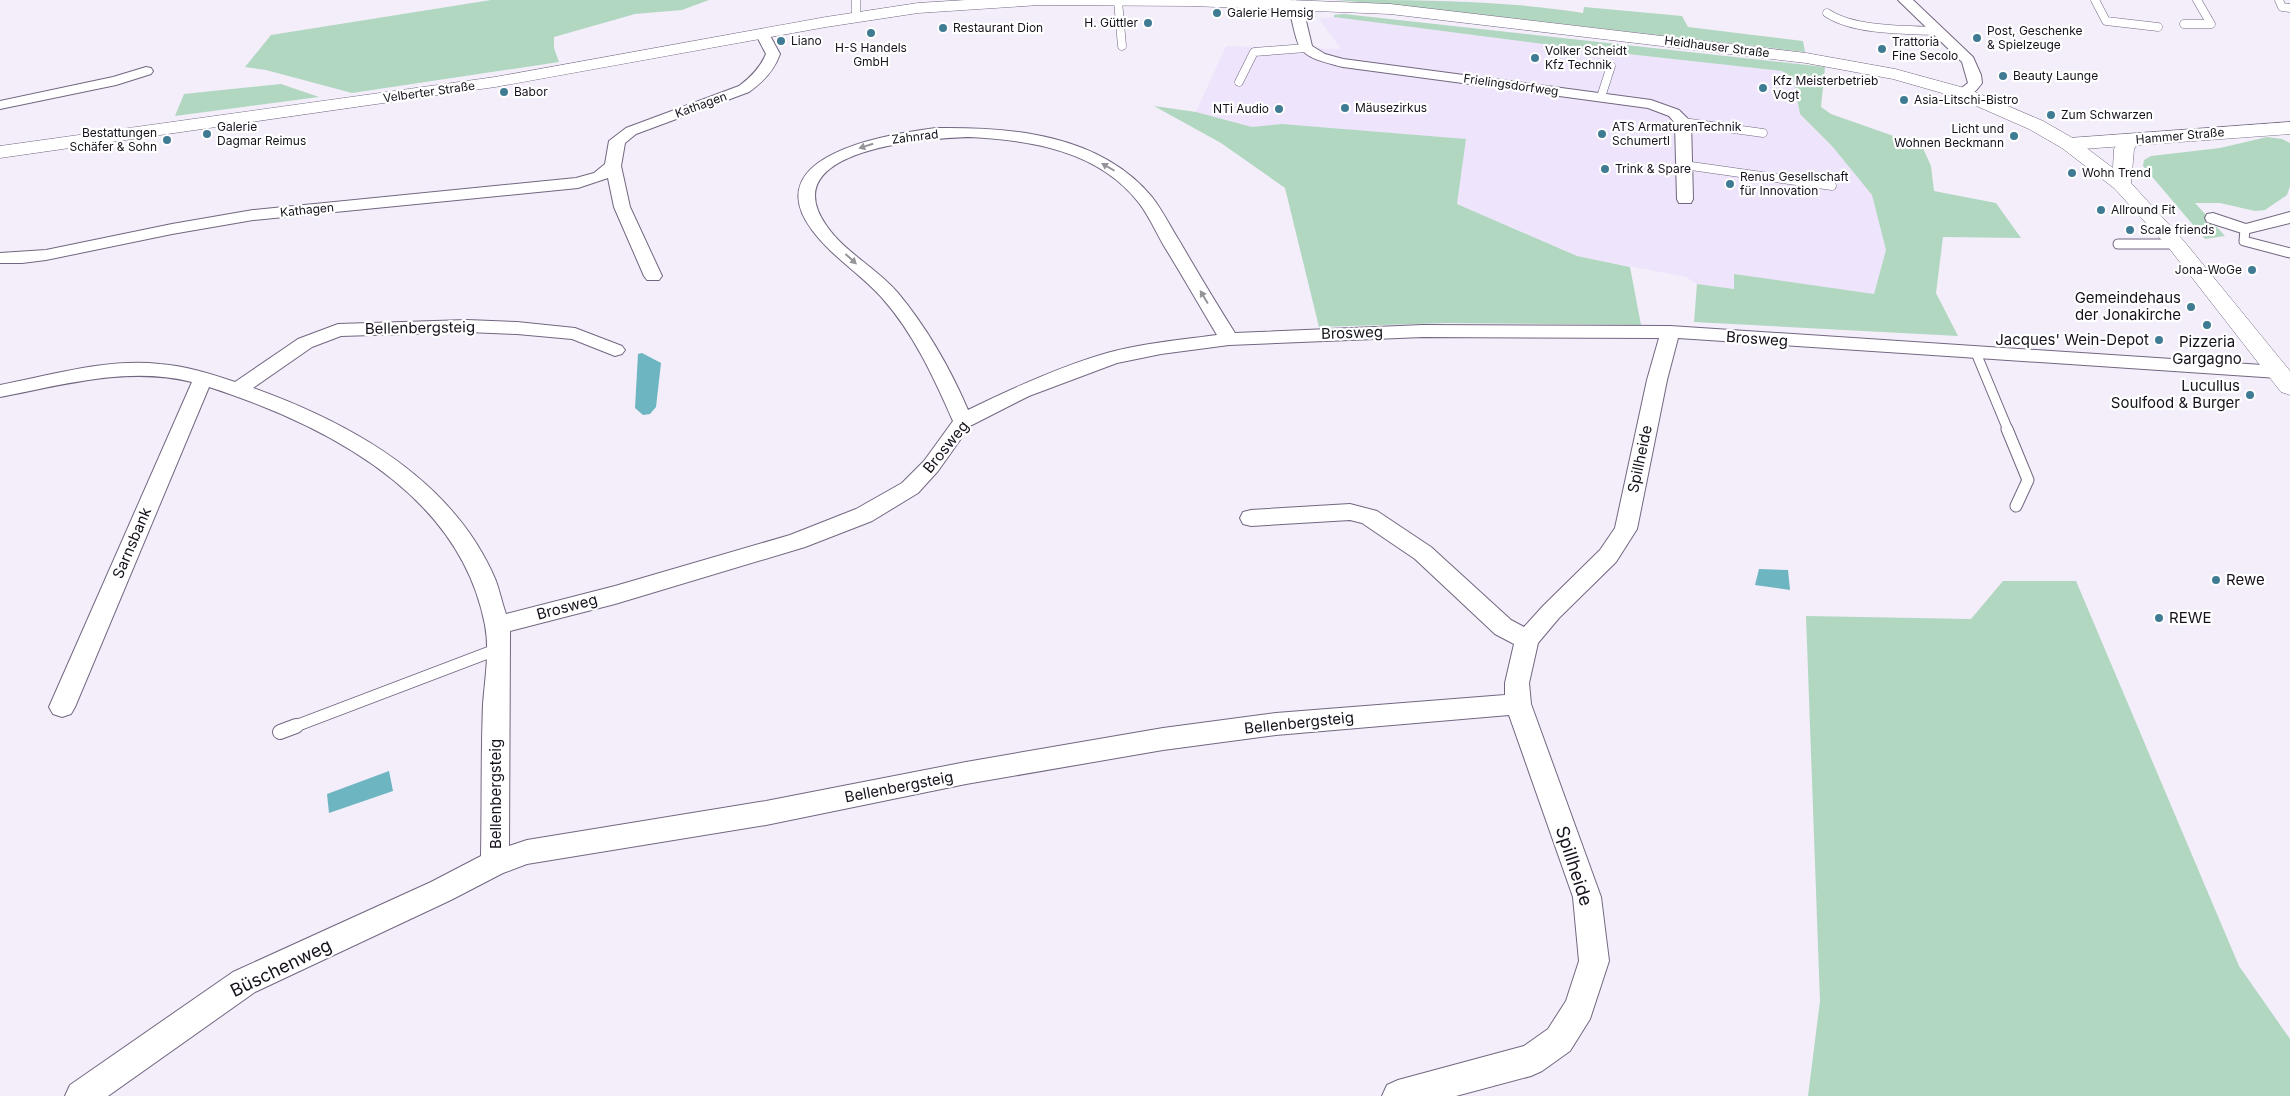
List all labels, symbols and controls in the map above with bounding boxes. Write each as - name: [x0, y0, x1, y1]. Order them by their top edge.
- place label: Galerie Hemsig: [1227, 5, 1314, 20]
- marker: Galerie Hemsig: [1211, 7, 1223, 19]
- place label: H. Güttler: [1084, 15, 1138, 30]
- marker: H. Güttler: [1142, 17, 1154, 29]
- place label: Restaurant Dion: [953, 20, 1043, 35]
- marker: Restaurant Dion: [937, 22, 949, 34]
- place label: Post, Geschenke & Spielzeuge: [1987, 23, 2083, 52]
- marker: H-S Handels GmbH: [865, 27, 877, 39]
- marker: Post, Geschenke & Spielzeuge: [1971, 32, 1983, 44]
- place label: Liano: [791, 33, 822, 48]
- street label: Heidhauser Straße: [1664, 33, 1770, 60]
- place label: Trattoria Fine Secolo: [1892, 34, 1958, 63]
- marker: Liano: [775, 35, 787, 47]
- place label: H-S Handels GmbH: [835, 40, 907, 69]
- place label: Volker Scheidt Kfz Technik: [1545, 43, 1627, 72]
- marker: Trattoria Fine Secolo: [1876, 43, 1888, 55]
- marker: Volker Scheidt Kfz Technik: [1529, 52, 1541, 64]
- place label: Beauty Launge: [2013, 68, 2098, 83]
- street label: Frielingsdorfweg: [1463, 70, 1560, 99]
- marker: Beauty Launge: [1997, 70, 2009, 82]
- place label: Kfz Meisterbetrieb Vogt: [1773, 73, 1878, 102]
- street label: Velberter Straße: [382, 78, 476, 105]
- marker: Kfz Meisterbetrieb Vogt: [1757, 82, 1769, 94]
- place label: Babor: [514, 84, 548, 99]
- marker: Babor: [498, 86, 510, 98]
- street label: Kathagen: [673, 88, 729, 121]
- place label: Asia-Litschi-Bistro: [1914, 92, 2019, 107]
- marker: Asia-Litschi-Bistro: [1898, 94, 1910, 106]
- place label: Mäusezirkus: [1355, 100, 1427, 115]
- place label: NTi Audio: [1213, 101, 1269, 116]
- marker: Mäusezirkus: [1339, 102, 1351, 114]
- marker: NTi Audio: [1273, 103, 1285, 115]
- place label: Zum Schwarzen: [2061, 107, 2153, 122]
- marker: Zum Schwarzen: [2045, 109, 2057, 121]
- place label: Galerie Dagmar Reimus: [217, 119, 306, 148]
- place label: ATS ArmaturenTechnik Schumertl: [1612, 119, 1742, 148]
- place label: Licht und Wohnen Beckmann: [1894, 121, 2004, 150]
- street label: Hammer Straße: [2135, 124, 2225, 147]
- place label: Bestattungen Schäfer & Sohn: [69, 125, 157, 154]
- street label: Zahnrad: [891, 126, 939, 147]
- marker: Galerie Dagmar Reimus: [201, 128, 213, 140]
- marker: ATS ArmaturenTechnik Schumertl: [1596, 128, 1608, 140]
- marker: Licht und Wohnen Beckmann: [2008, 130, 2020, 142]
- marker: Bestattungen Schäfer & Sohn: [161, 134, 173, 146]
- one-way arrow: [858, 142, 873, 150]
- place label: Trink & Spare: [1615, 161, 1691, 176]
- one-way arrow: [1102, 163, 1115, 172]
- marker: Trink & Spare: [1599, 163, 1611, 175]
- place label: Wohn Trend: [2082, 165, 2151, 180]
- marker: Wohn Trend: [2066, 167, 2078, 179]
- place label: Renus Gesellschaft für Innovation: [1740, 169, 1849, 198]
- marker: Renus Gesellschaft für Innovation: [1724, 178, 1736, 190]
- street label: Kathagen: [279, 199, 335, 220]
- place label: Allround Fit: [2111, 202, 2176, 217]
- marker: Allround Fit: [2095, 204, 2107, 216]
- place label: Scale friends: [2140, 222, 2215, 237]
- marker: Scale friends: [2124, 224, 2136, 236]
- one-way arrow: [844, 253, 856, 265]
- place label: Jona-WoGe: [2175, 262, 2242, 277]
- marker: Jona-WoGe: [2246, 264, 2258, 276]
- place label: Gemeindehaus der Jonakirche: [2075, 288, 2181, 324]
- one-way arrow: [1199, 290, 1208, 303]
- marker: Gemeindehaus der Jonakirche: [2185, 301, 2197, 313]
- street label: Bellenbergsteig: [365, 317, 475, 338]
- marker: Pizzeria Gargagno: [2201, 319, 2213, 331]
- street label: Brosweg: [1321, 322, 1383, 343]
- street label: Brosweg: [1725, 327, 1789, 350]
- place label: Jacques' Wein-Depot: [1995, 330, 2149, 349]
- place label: Pizzeria Gargagno: [2172, 332, 2242, 368]
- marker: Jacques' Wein-Depot: [2153, 334, 2165, 346]
- place label: Lucullus Soulfood & Burger: [2111, 376, 2240, 412]
- marker: Lucullus Soulfood & Burger: [2244, 389, 2256, 401]
- street label: Brosweg: [919, 417, 973, 477]
- street label: Spillheide: [1623, 423, 1656, 495]
- street label: Sarnsbank: [108, 504, 155, 581]
- place label: Rewe: [2226, 570, 2265, 589]
- marker: Rewe: [2210, 574, 2222, 586]
- street label: Brosweg: [534, 589, 599, 624]
- place label: REWE: [2169, 608, 2211, 627]
- marker: REWE: [2153, 612, 2165, 624]
- street label: Bellenbergsteig: [1243, 707, 1355, 738]
- street label: Bellenbergsteig: [486, 739, 505, 849]
- street label: Bellenbergsteig: [843, 767, 955, 806]
- street label: Spillheide: [1552, 823, 1597, 908]
- street label: Büschenweg: [227, 934, 335, 1001]

